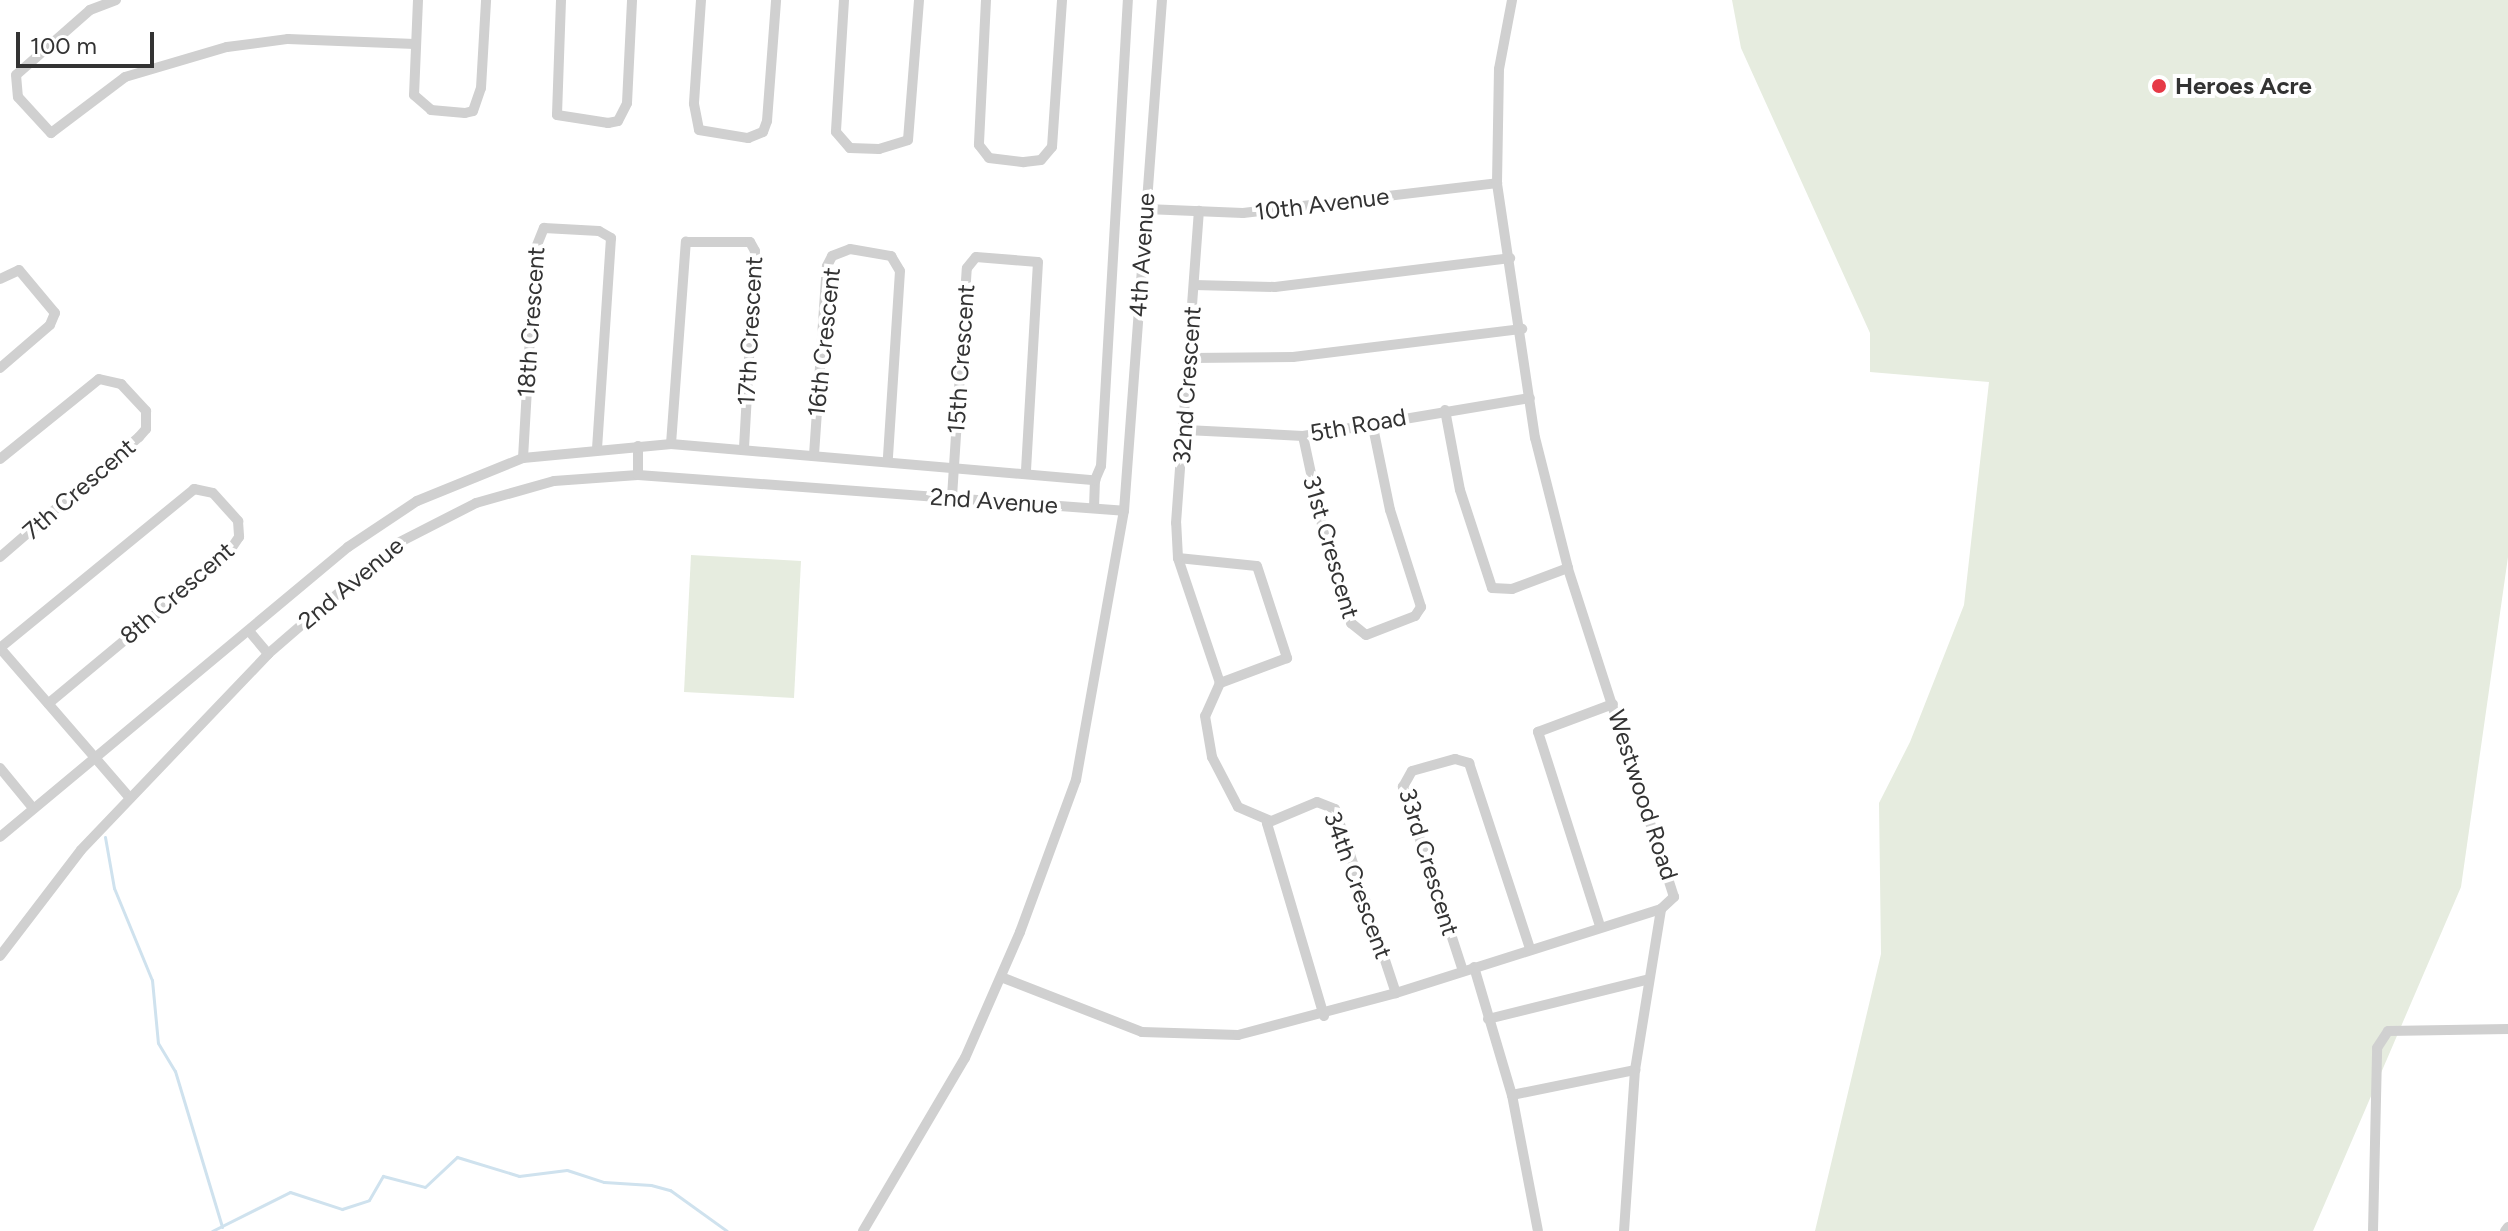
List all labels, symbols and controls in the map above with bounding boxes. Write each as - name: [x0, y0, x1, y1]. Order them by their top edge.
- scale bar: [20, 16, 158, 66]
- text: 100 m: [30, 31, 97, 60]
- place label: Heroes Acre: [2175, 72, 2312, 100]
- marker: Heroes Acre: [2150, 77, 2168, 95]
- street label: 10th Avenue: [1253, 181, 1391, 227]
- street label: 4th Avenue: [1123, 192, 1161, 318]
- street label: 18th Crescent: [511, 246, 551, 398]
- street label: 17th Crescent: [732, 256, 768, 406]
- street label: 16th Crescent: [802, 266, 846, 418]
- street label: 15th Crescent: [941, 283, 981, 435]
- street label: 32nd Crescent: [1167, 305, 1207, 465]
- street label: 5th Road: [1308, 402, 1408, 448]
- street label: 7th Crescent: [17, 432, 141, 546]
- street label: 31st Crescent: [1297, 472, 1365, 622]
- street label: 2nd Avenue: [929, 482, 1059, 520]
- street label: 2nd Avenue: [293, 531, 409, 635]
- street label: 8th Crescent: [114, 536, 240, 650]
- street label: Westwood Road: [1602, 706, 1684, 884]
- street label: 33rd Crescent: [1393, 785, 1465, 939]
- street label: 34th Crescent: [1318, 807, 1398, 963]

